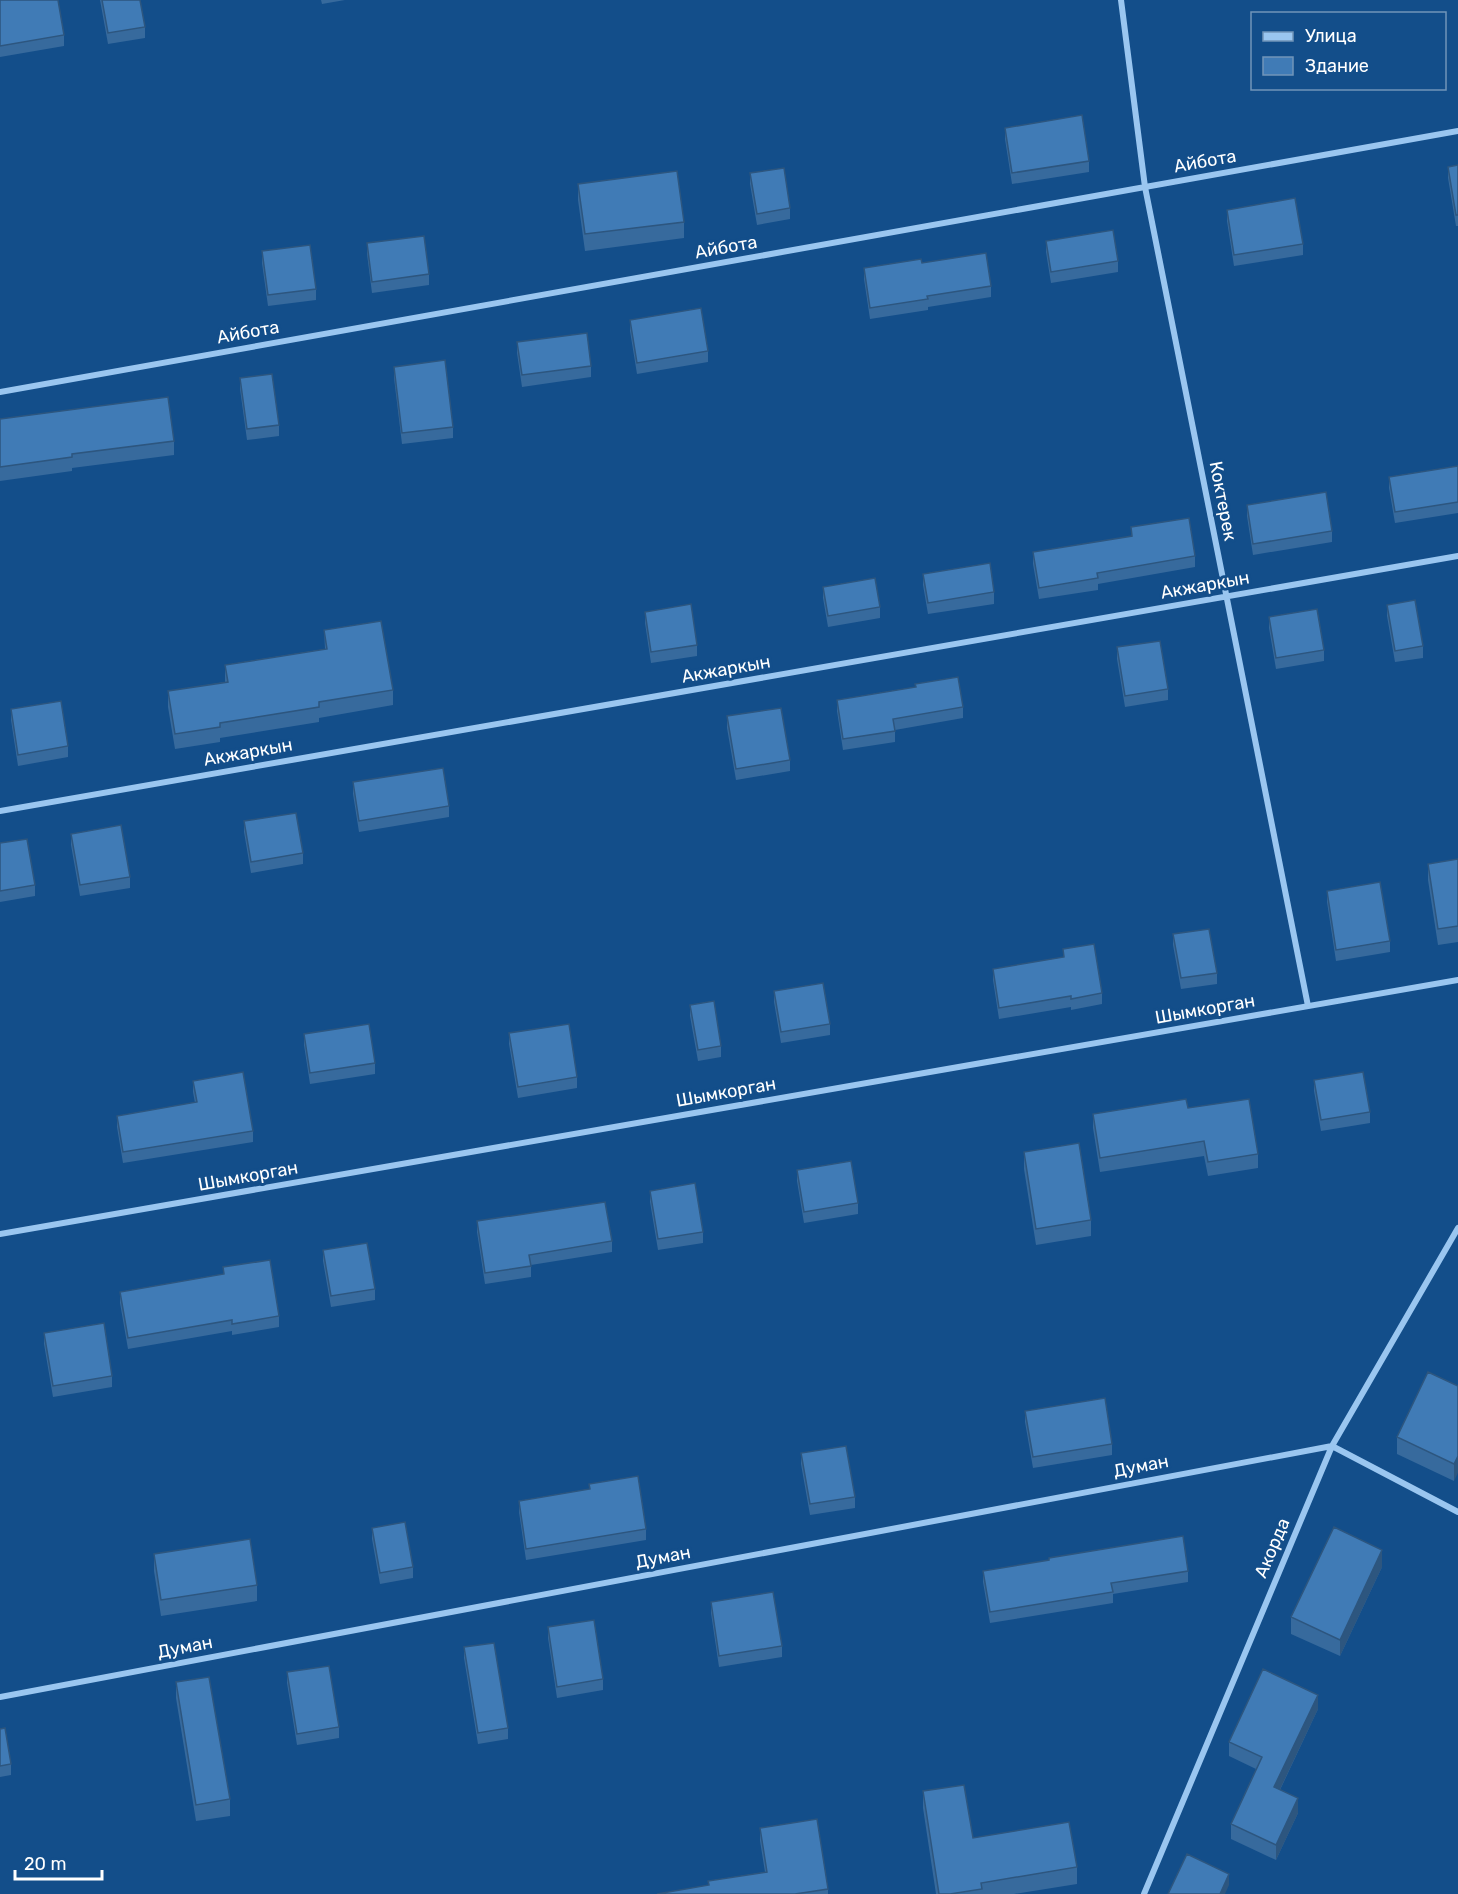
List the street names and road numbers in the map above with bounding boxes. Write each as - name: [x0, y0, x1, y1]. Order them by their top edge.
- street label: Айбота: [1172, 145, 1238, 177]
- street label: Айбота: [693, 231, 759, 263]
- street label: Айбота: [215, 316, 281, 348]
- street label: Коктерек: [1205, 459, 1242, 543]
- street label: Акжаркын: [1159, 566, 1251, 604]
- street label: Акжаркын: [680, 650, 772, 688]
- street label: Акжаркын: [202, 733, 294, 771]
- street label: Шымкорган: [1153, 989, 1257, 1029]
- street label: Шымкорган: [674, 1072, 778, 1112]
- street label: Шымкорган: [196, 1156, 300, 1196]
- street label: Думан: [1112, 1450, 1170, 1482]
- street label: Акорда: [1250, 1515, 1294, 1581]
- street label: Думан: [634, 1541, 692, 1573]
- street label: Думан: [156, 1631, 214, 1663]

